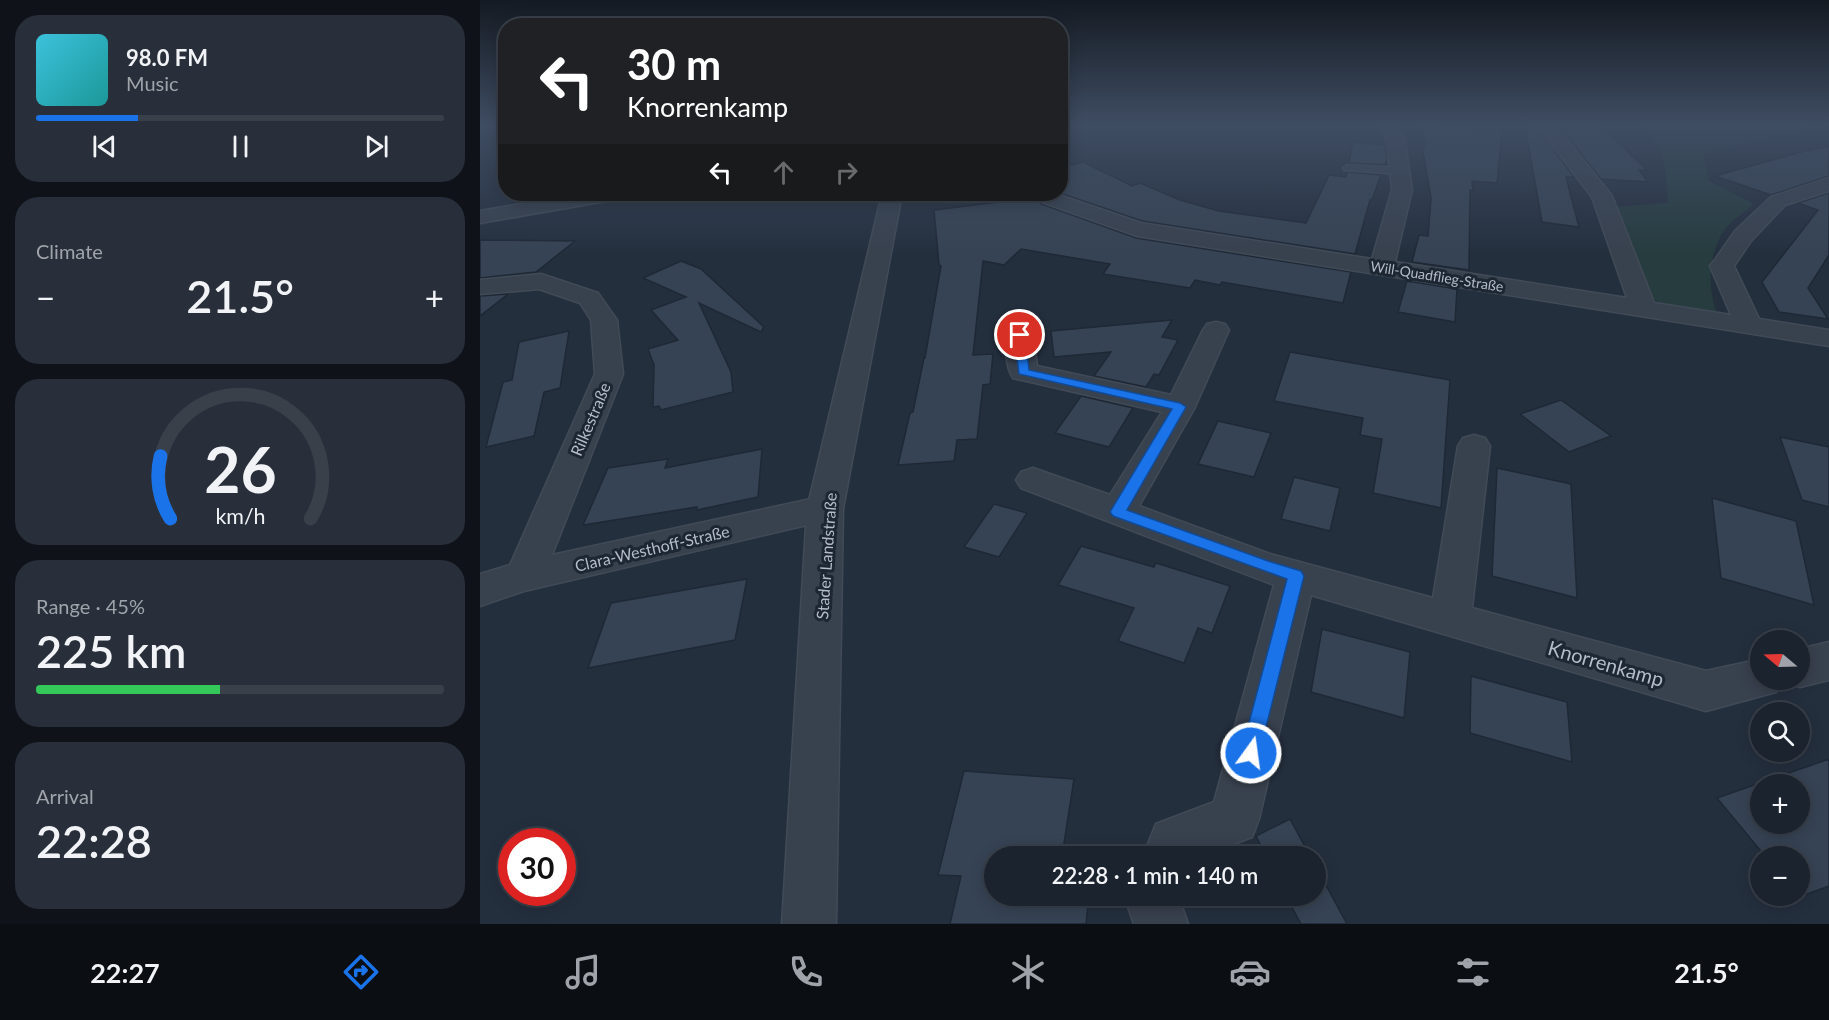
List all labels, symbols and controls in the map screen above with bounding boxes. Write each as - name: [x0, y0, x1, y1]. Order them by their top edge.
- text: 30 m: [627, 39, 721, 89]
- icon: left: [528, 42, 606, 120]
- text: 98.0 FM: [126, 44, 208, 71]
- text: Music: [126, 71, 179, 95]
- text: Knorrenkamp: [627, 90, 788, 123]
- icon: previous: [88, 130, 121, 163]
- icon: pause: [224, 130, 257, 163]
- icon: next: [360, 130, 393, 163]
- icon: left: [704, 156, 737, 189]
- icon: ahead: [767, 156, 800, 189]
- icon: right: [830, 156, 863, 189]
- text: Climate: [36, 239, 103, 263]
- street label: Will-Quadflieg-Straße: [1369, 257, 1505, 295]
- text: 21.5°: [186, 269, 294, 323]
- text: −: [36, 277, 55, 317]
- text: +: [425, 277, 444, 317]
- pin: [994, 309, 1045, 360]
- icon: arrive: [1003, 318, 1036, 351]
- street label: Rilkestraße: [566, 380, 614, 458]
- text: 26: [204, 431, 276, 506]
- street label: Stader Landstraße: [812, 492, 840, 620]
- text: km/h: [215, 503, 265, 529]
- street label: Clara-Westhoff-Straße: [573, 521, 731, 575]
- text: Range · 45%: [36, 594, 145, 618]
- text: 225 km: [36, 624, 186, 678]
- north arrow: [1750, 630, 1810, 690]
- map controls: [1750, 630, 1810, 906]
- street label: Knorrenkamp: [1545, 635, 1667, 691]
- button: search: [1750, 702, 1810, 762]
- position arrow: [1219, 721, 1283, 785]
- button: +: [1750, 774, 1810, 834]
- text: Arrival: [36, 784, 94, 808]
- text: 22:28: [36, 814, 152, 868]
- speed limit sign: 30: [498, 828, 576, 906]
- button: −: [1750, 846, 1810, 906]
- text: 22:28 · 1 min · 140 m: [1052, 862, 1258, 889]
- icon: directions: [340, 951, 382, 993]
- icon: music: [562, 951, 604, 993]
- icon: phone: [785, 951, 827, 993]
- icon: climate: [1007, 951, 1049, 993]
- icon: car: [1229, 951, 1271, 993]
- icon: filters: [1452, 951, 1494, 993]
- text: 22:27: [90, 956, 160, 989]
- text: 21.5°: [1674, 956, 1739, 989]

